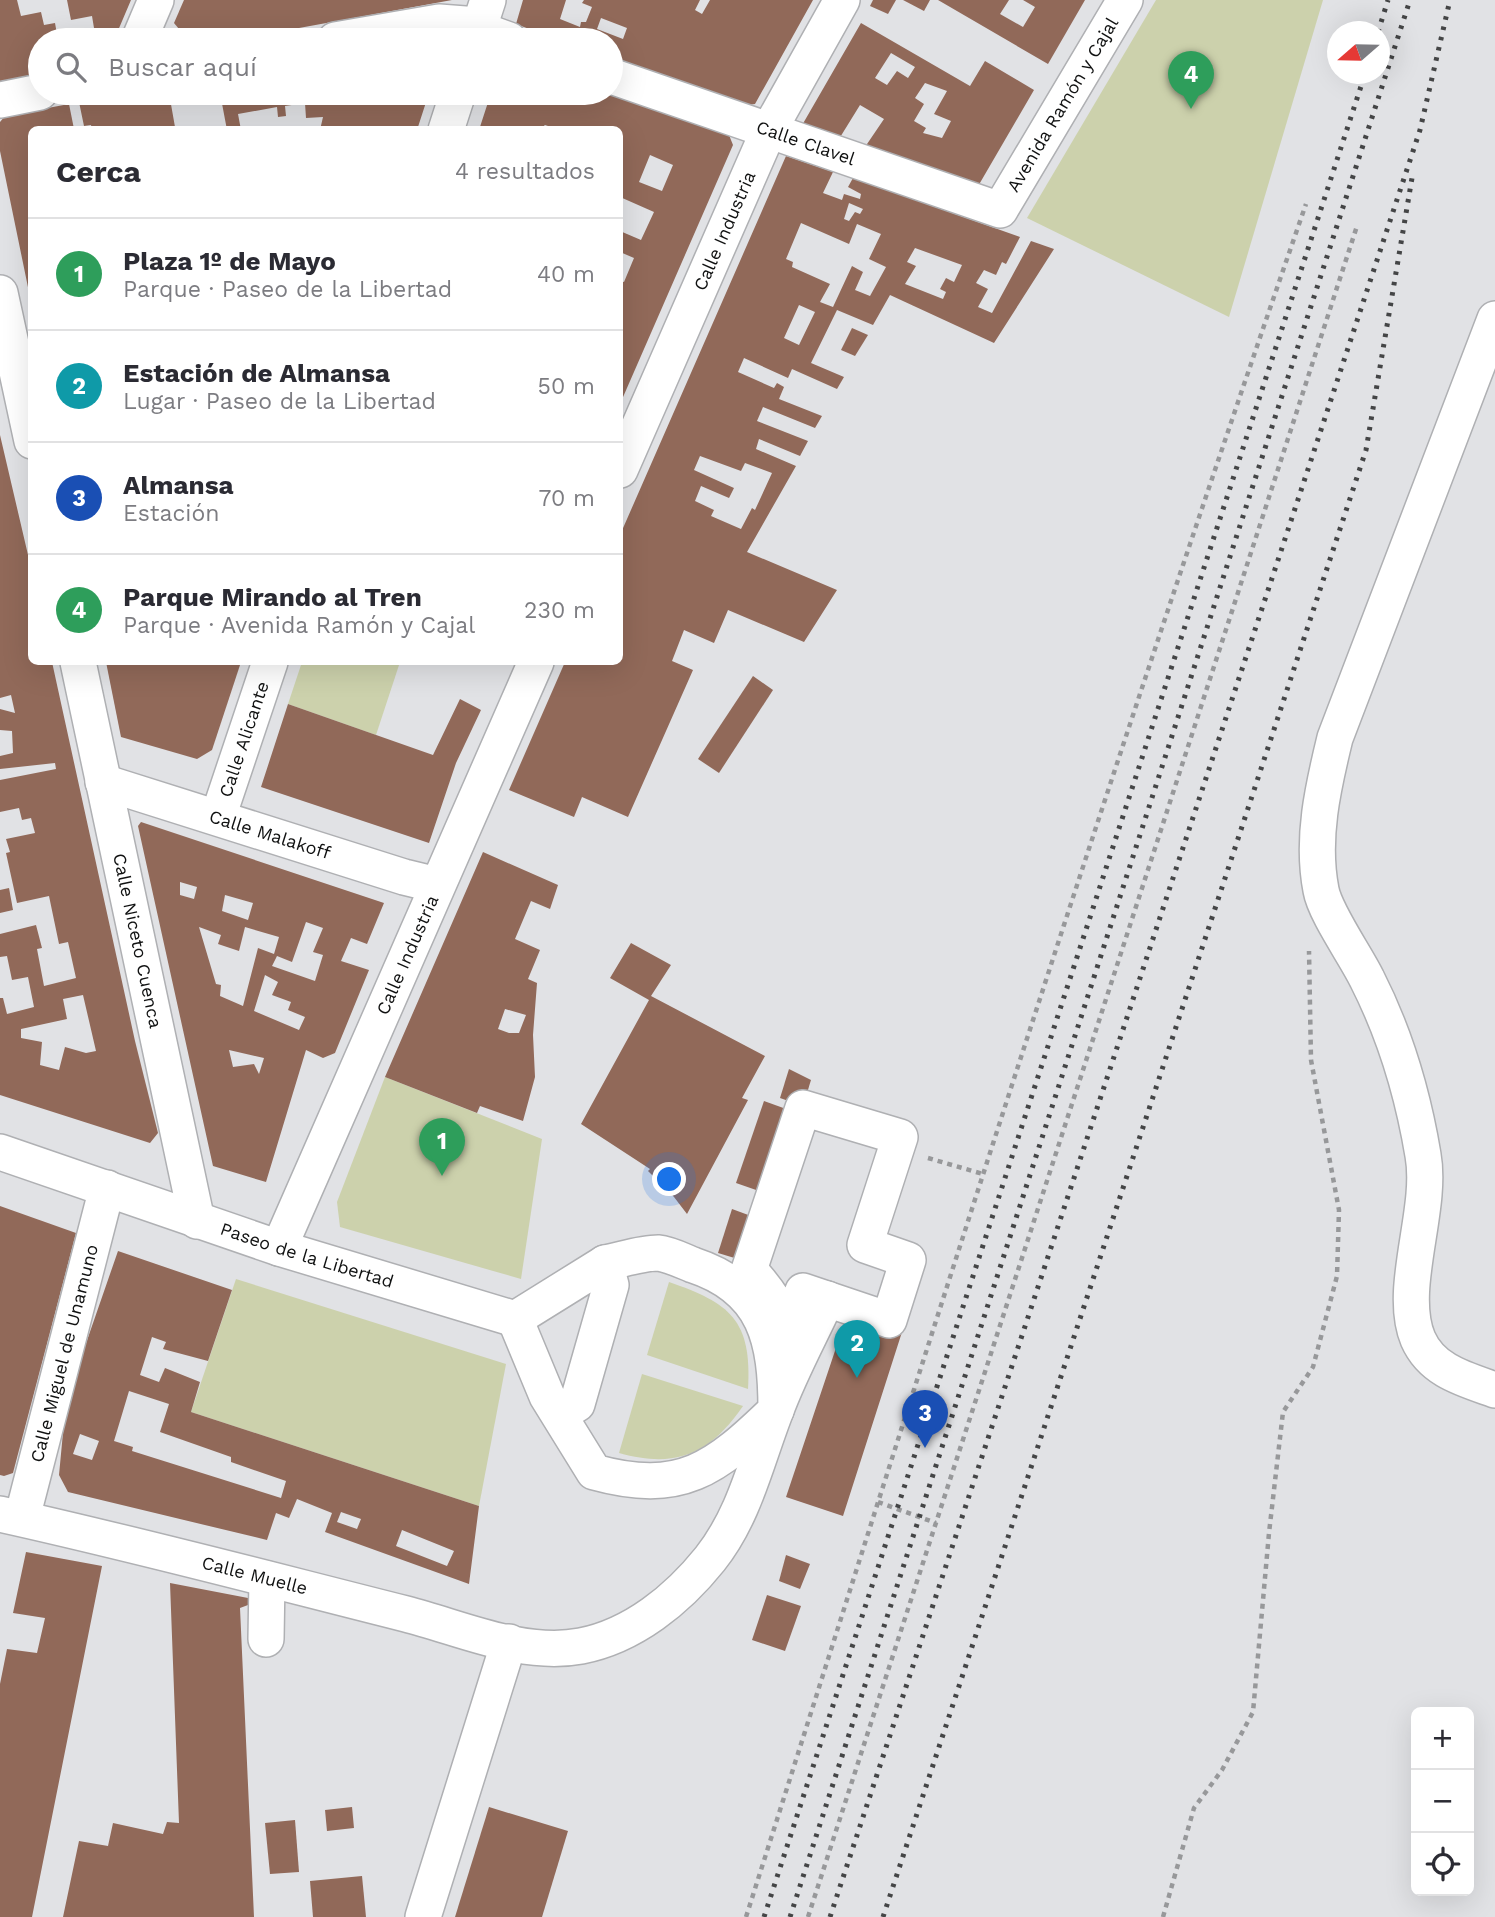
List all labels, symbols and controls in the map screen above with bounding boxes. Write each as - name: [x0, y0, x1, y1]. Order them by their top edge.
- street label: Avenida Ramón y Cajal: [1002, 13, 1123, 195]
- north arrow: [1327, 21, 1390, 84]
- search box: [28, 28, 623, 105]
- icon: search: [52, 48, 90, 86]
- pin: 4: [1168, 51, 1214, 109]
- text: Buscar aquí: [108, 52, 257, 82]
- street label: Calle Clavel: [754, 116, 859, 170]
- text: Cerca: [56, 154, 141, 189]
- text: 4 resultados: [455, 158, 595, 185]
- street label: Calle Industria: [689, 168, 760, 294]
- text: Plaza 1º de Mayo: [123, 246, 336, 276]
- text: 1: [74, 261, 84, 288]
- text: 40 m: [537, 261, 595, 288]
- text: Parque · Paseo de la Libertad: [123, 276, 452, 303]
- text: Estación de Almansa: [123, 358, 390, 388]
- text: 2: [72, 373, 86, 400]
- text: 50 m: [538, 373, 595, 400]
- text: Lugar · Paseo de la Libertad: [123, 388, 436, 415]
- text: Almansa: [123, 470, 234, 500]
- text: 3: [72, 485, 86, 512]
- text: 70 m: [538, 485, 595, 512]
- text: Estación: [123, 500, 220, 527]
- text: Parque Mirando al Tren: [123, 582, 422, 612]
- text: 4: [72, 597, 86, 624]
- text: 230 m: [524, 597, 595, 624]
- text: Parque · Avenida Ramón y Cajal: [123, 612, 475, 639]
- street label: Calle Alicante: [214, 678, 273, 800]
- street label: Calle Malakoff: [207, 805, 333, 863]
- street label: Calle Niceto Cuenca: [109, 851, 167, 1030]
- street label: Calle Industria: [372, 892, 442, 1018]
- pin: 1: [419, 1118, 465, 1176]
- your location: [652, 1162, 686, 1196]
- street label: Paseo de la Libertad: [218, 1218, 396, 1292]
- street label: Calle Miguel de Unamuno: [26, 1242, 102, 1465]
- pin: 2: [834, 1320, 880, 1378]
- pin: 3: [902, 1390, 948, 1448]
- street label: Calle Muelle: [200, 1552, 310, 1599]
- map controls: [1411, 1707, 1474, 1896]
- button: +: [1411, 1707, 1474, 1770]
- button: −: [1411, 1770, 1474, 1833]
- button: locate: [1411, 1833, 1474, 1896]

